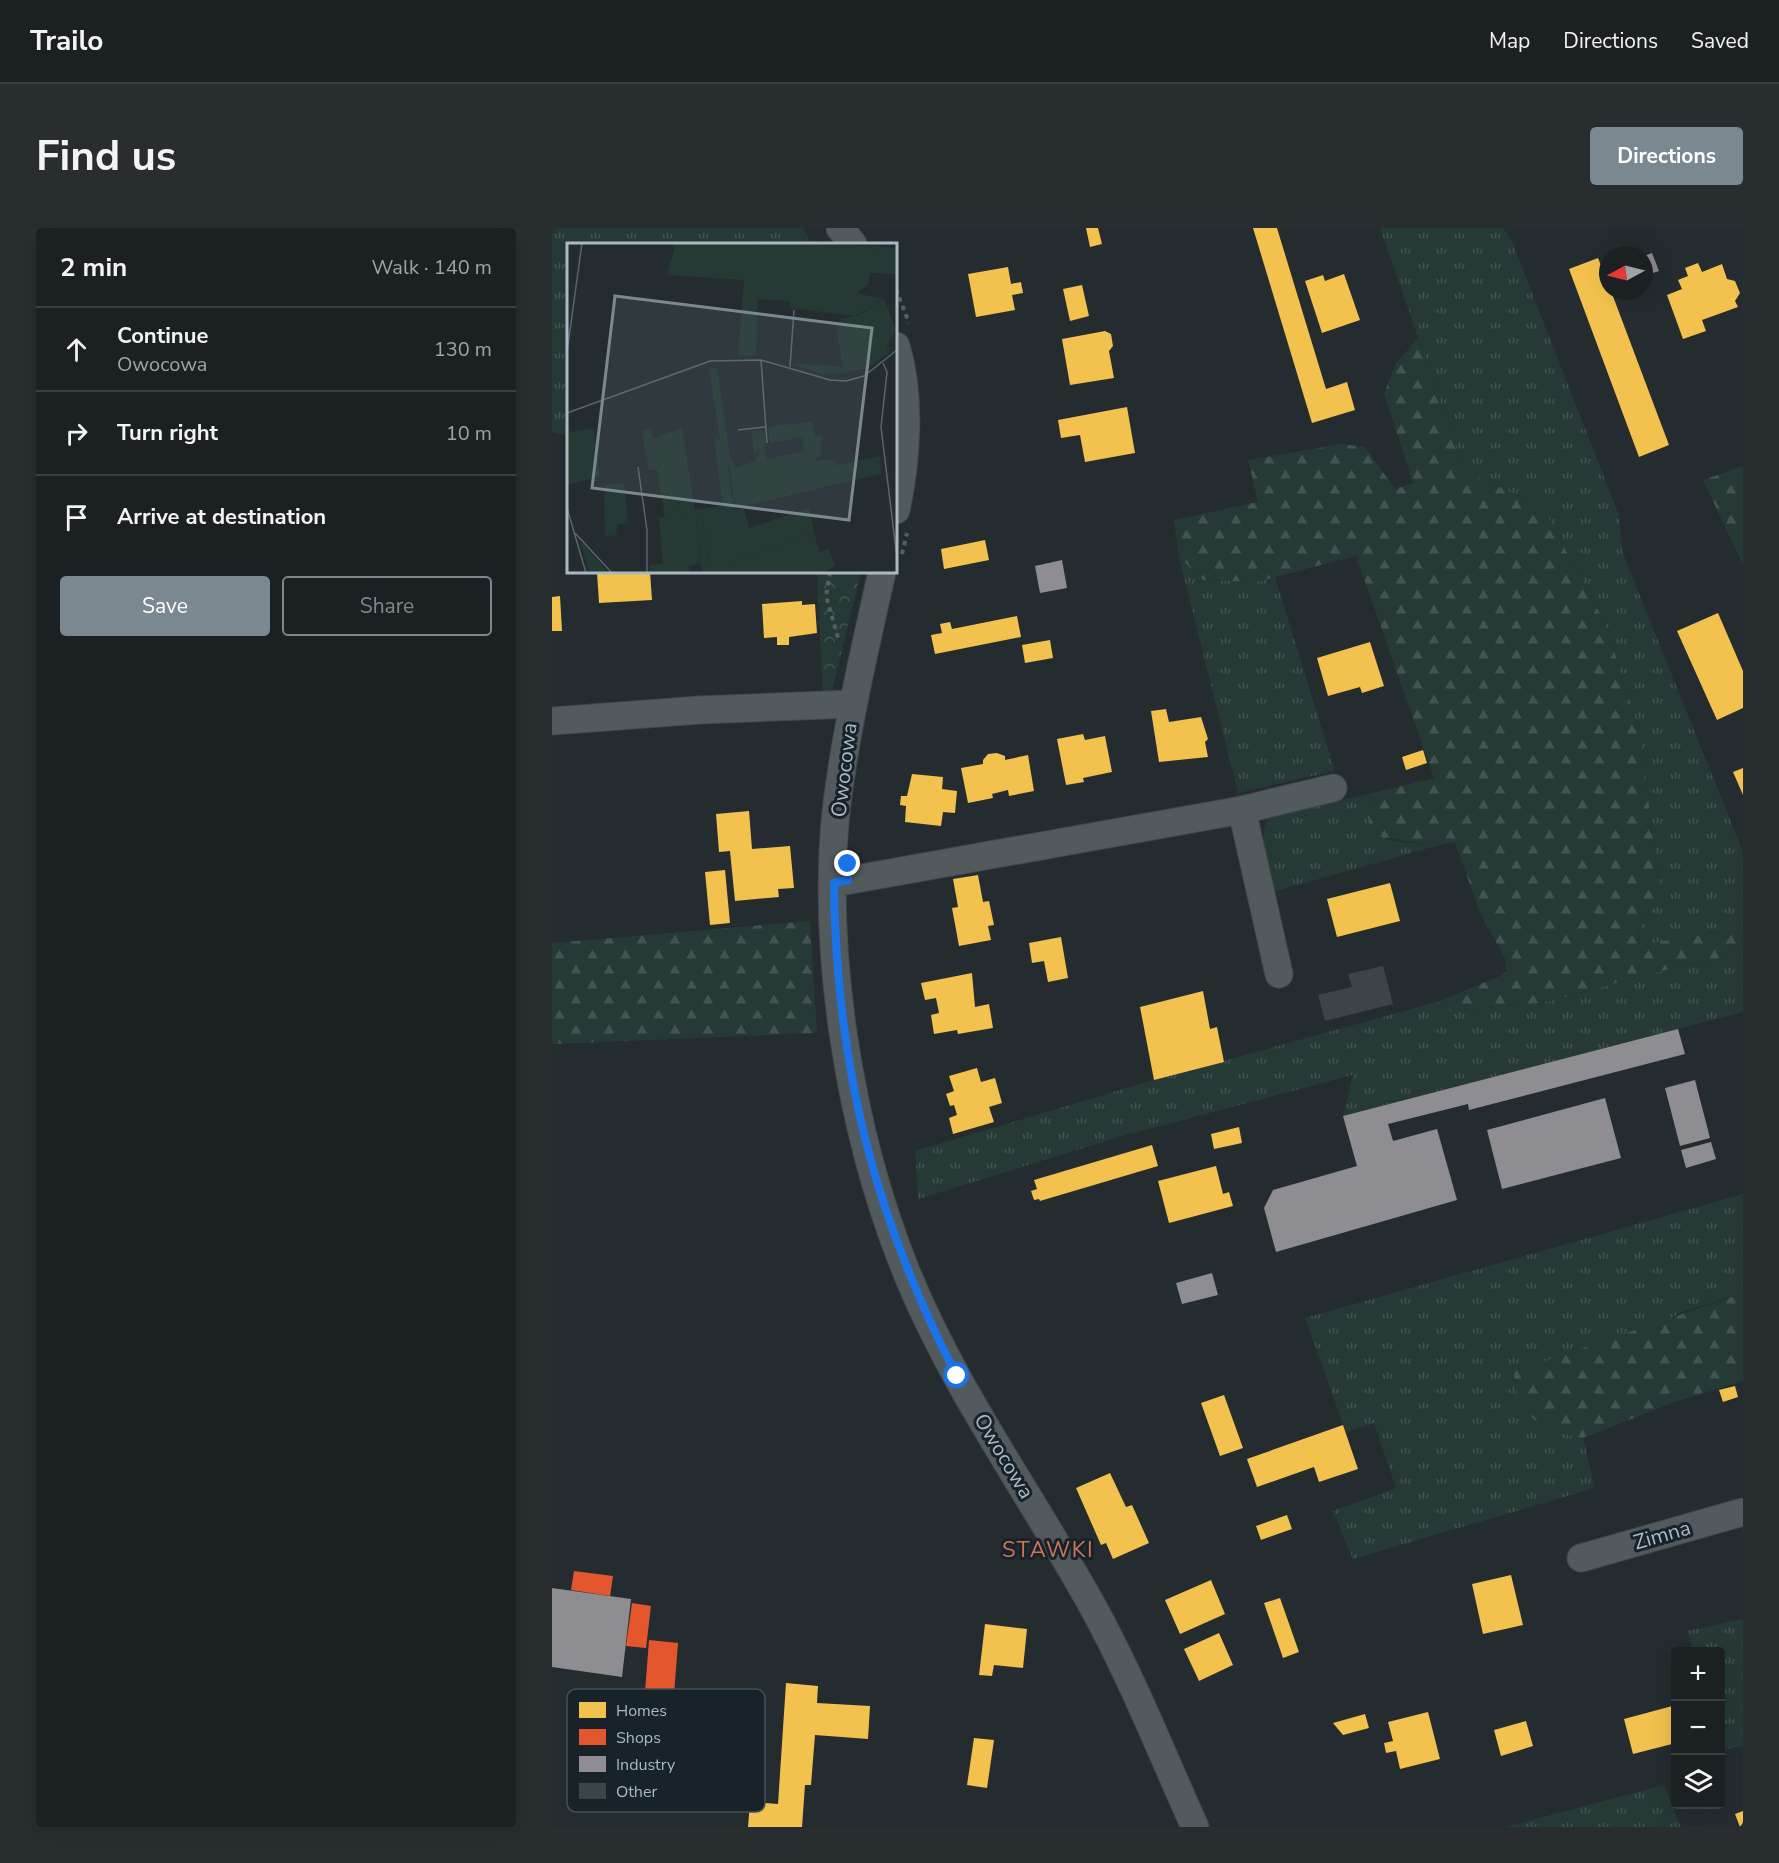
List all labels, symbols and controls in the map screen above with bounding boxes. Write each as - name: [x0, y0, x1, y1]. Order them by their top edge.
- text: Trailo: [30, 22, 103, 60]
- text: Map: [1489, 27, 1530, 55]
- text: Directions: [1563, 27, 1658, 55]
- text: Saved: [1691, 27, 1749, 55]
- button: Directions: [1590, 127, 1743, 185]
- text: Find us: [36, 128, 176, 185]
- inset map: [567, 243, 897, 573]
- north arrow: [1599, 246, 1653, 300]
- text: 2 min: [60, 250, 127, 285]
- text: Walk · 140 m: [372, 254, 492, 281]
- text: Continue: [117, 321, 208, 351]
- icon: ahead: [60, 333, 93, 366]
- text: 130 m: [434, 336, 492, 363]
- text: Owocowa: [117, 351, 207, 378]
- icon: right: [60, 417, 93, 450]
- text: Turn right: [117, 418, 218, 448]
- text: 10 m: [446, 420, 492, 447]
- icon: arrive: [60, 501, 93, 534]
- text: Arrive at destination: [117, 502, 326, 532]
- button: Save: [60, 576, 270, 636]
- button: Share: [282, 576, 492, 636]
- street label: Owocowa: [824, 721, 864, 819]
- route end: [834, 850, 860, 876]
- route start: [943, 1362, 969, 1388]
- street label: Owocowa: [968, 1408, 1040, 1504]
- street label: Zimna: [1630, 1514, 1694, 1556]
- district label: STAWKI: [1002, 1535, 1094, 1565]
- map controls: [1671, 1647, 1725, 1809]
- button: +: [1671, 1647, 1725, 1701]
- legend: [567, 1689, 765, 1812]
- text: Homes: [616, 1700, 667, 1722]
- button: −: [1671, 1701, 1725, 1755]
- text: Shops: [616, 1727, 661, 1749]
- text: Industry: [616, 1754, 676, 1776]
- button: layers: [1671, 1755, 1725, 1809]
- text: Other: [616, 1781, 657, 1803]

